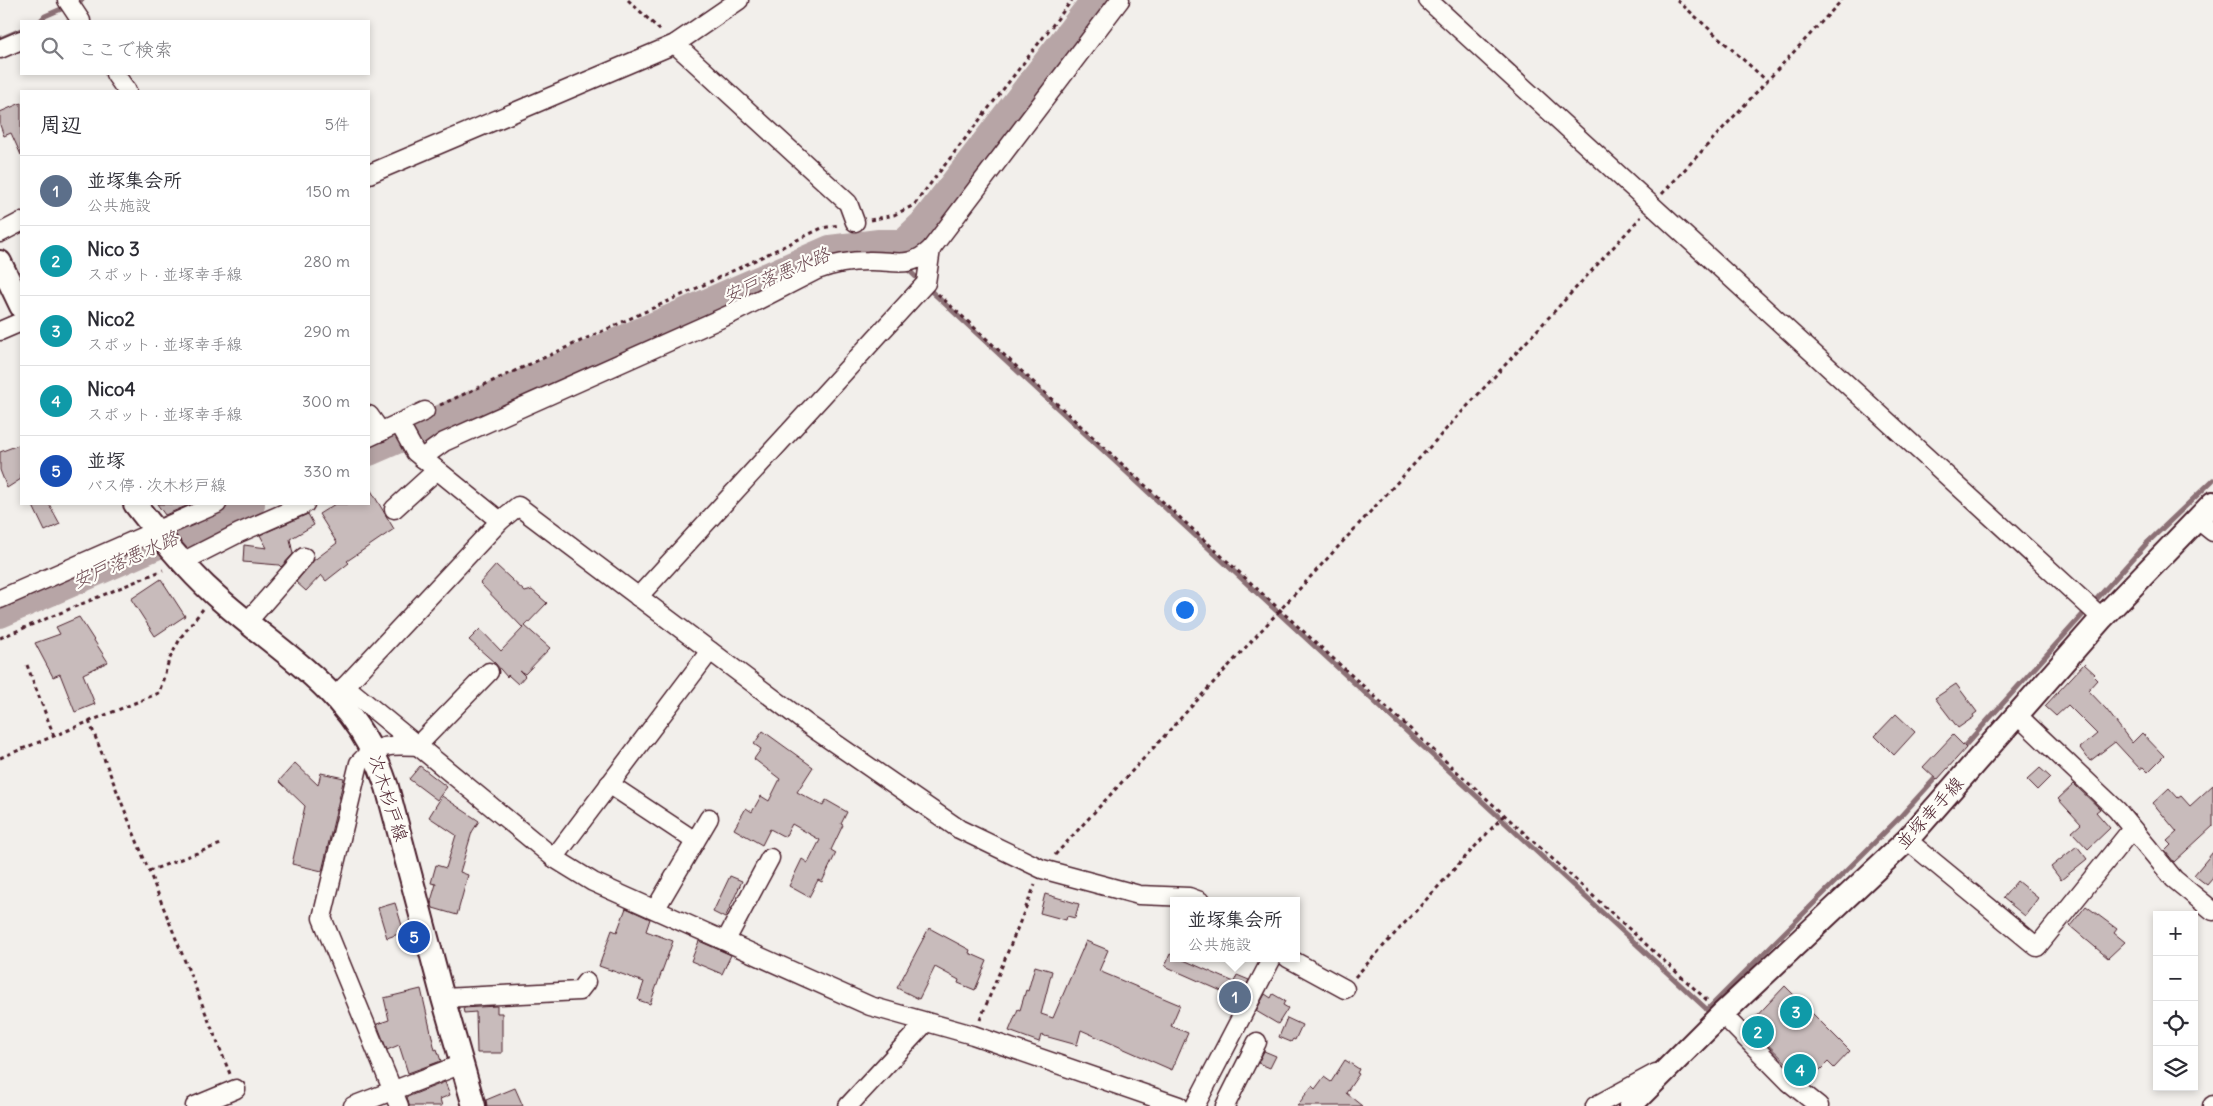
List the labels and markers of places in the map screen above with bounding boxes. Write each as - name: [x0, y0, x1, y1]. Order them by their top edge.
- pin: 5: [398, 918, 430, 956]
- pin: 1: [1219, 978, 1251, 1016]
- pin: 3: [1780, 993, 1812, 1031]
- pin: 2: [1742, 1013, 1774, 1051]
- pin: 4: [1784, 1051, 1816, 1089]

